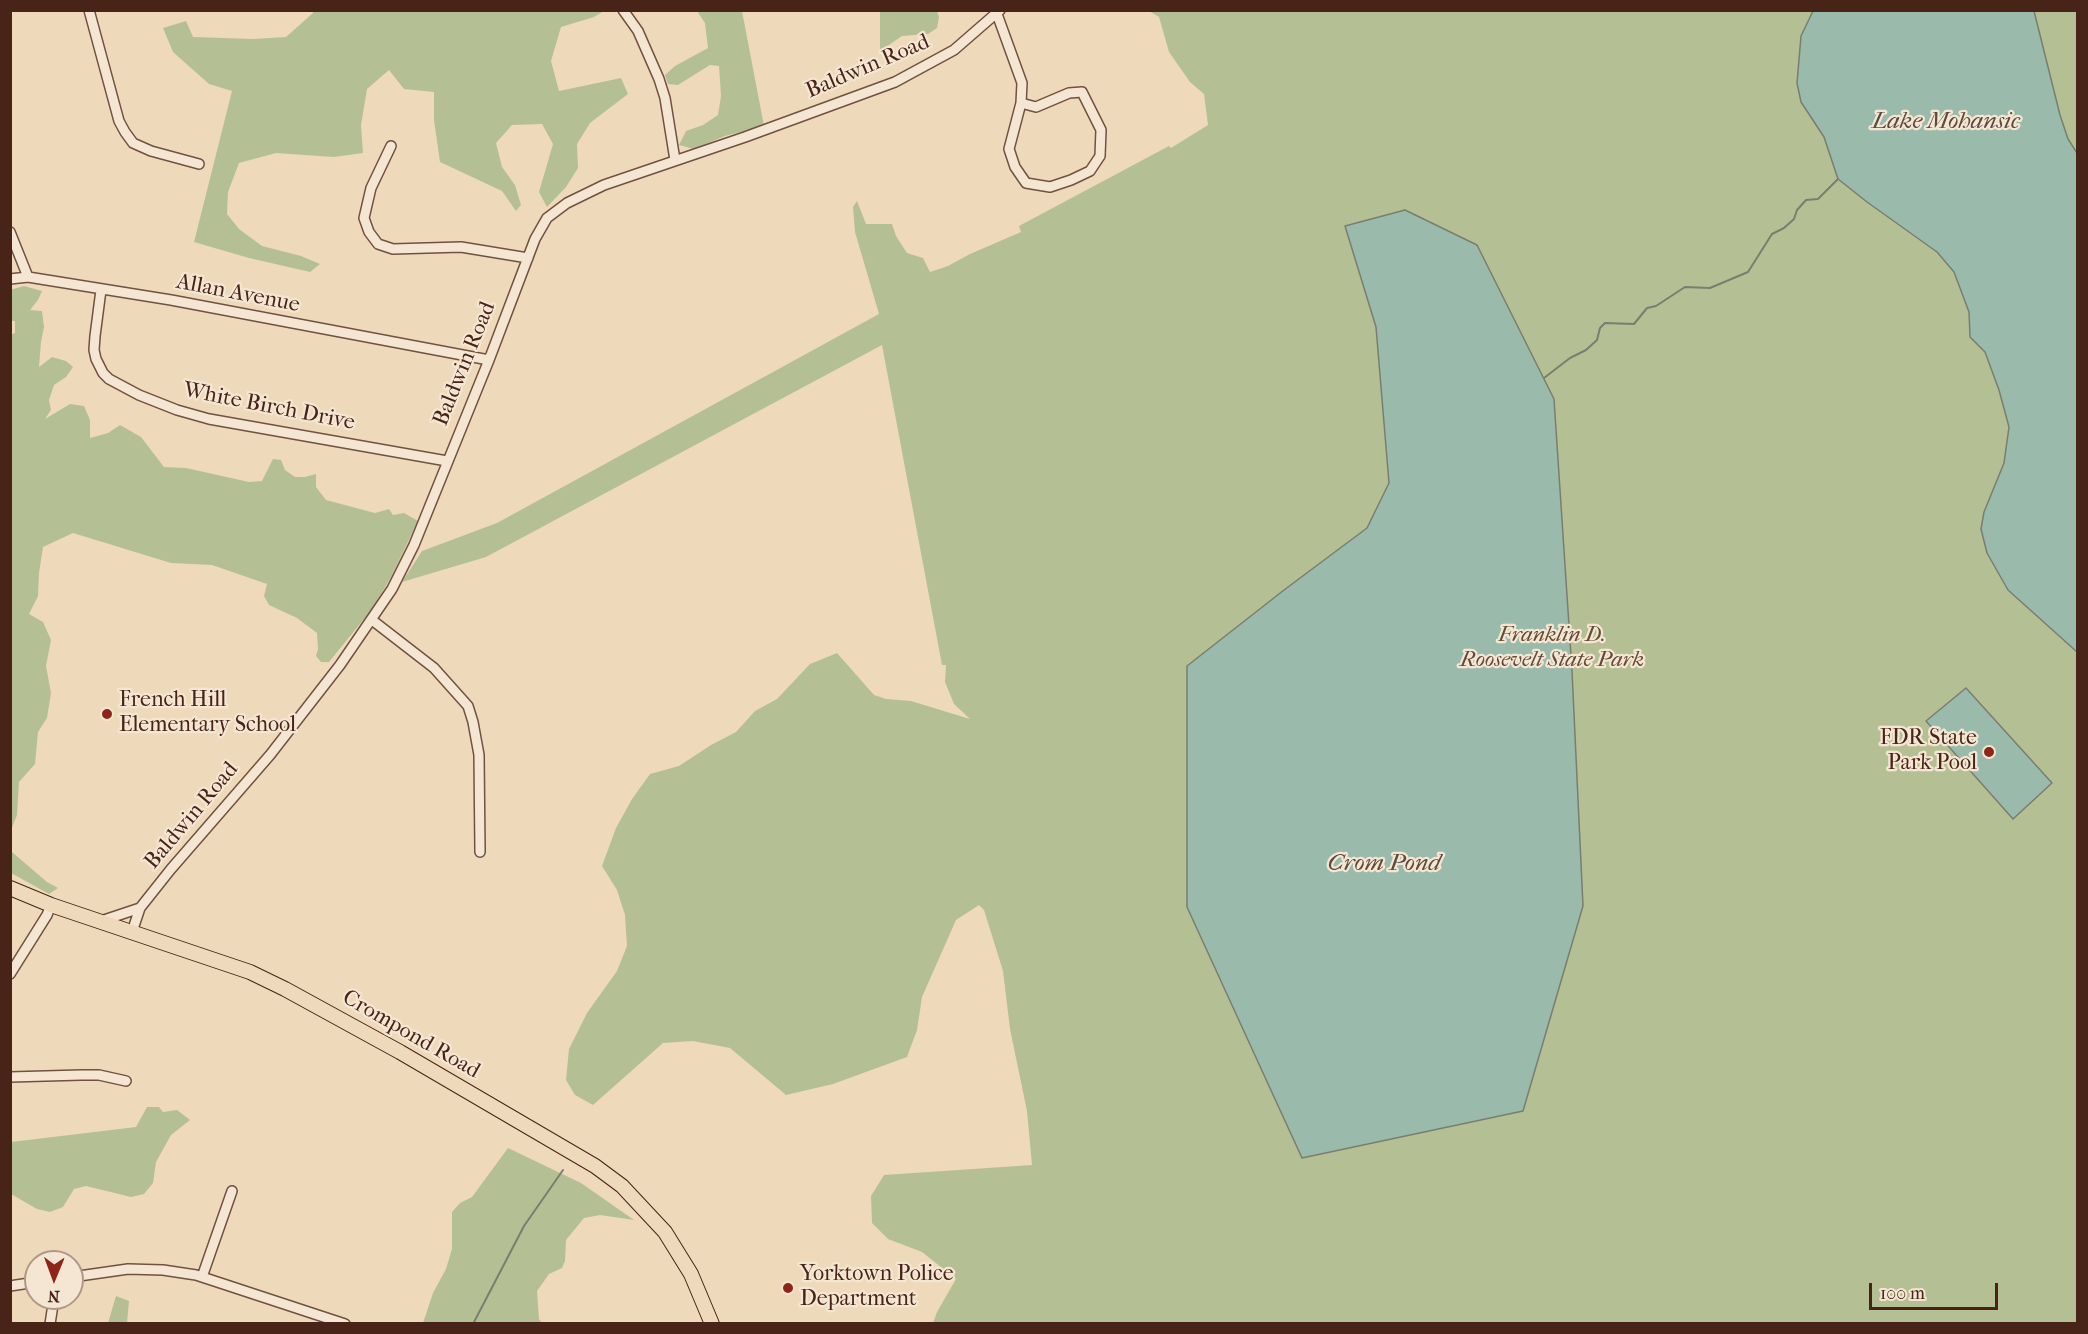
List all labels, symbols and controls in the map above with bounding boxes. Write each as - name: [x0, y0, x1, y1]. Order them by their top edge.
- street label: Baldwin Road: [802, 29, 934, 105]
- water label: Lake Mohansic: [1872, 108, 2020, 136]
- street label: Allan Avenue: [174, 269, 302, 319]
- street label: Baldwin Road: [428, 298, 502, 430]
- street label: White Birch Drive: [181, 377, 357, 437]
- park label: Franklin D. Roosevelt State Park: [1460, 623, 1644, 674]
- place label: French Hill Elementary School: [119, 688, 296, 740]
- marker: French Hill Elementary School: [100, 707, 114, 721]
- place label: FDR State Park Pool: [1880, 726, 1977, 778]
- marker: FDR State Park Pool: [1982, 745, 1996, 759]
- street label: Baldwin Road: [140, 757, 244, 875]
- water label: Crom Pond: [1328, 850, 1440, 878]
- street label: Crompond Road: [337, 985, 485, 1085]
- north arrow: [24, 1250, 84, 1310]
- place label: Yorktown Police Department: [800, 1262, 954, 1314]
- scale bar: [1872, 1271, 2001, 1309]
- marker: Yorktown Police Department: [781, 1281, 795, 1295]
- text: 100 m: [1880, 1283, 1925, 1304]
- text: N: [47, 1287, 60, 1306]

